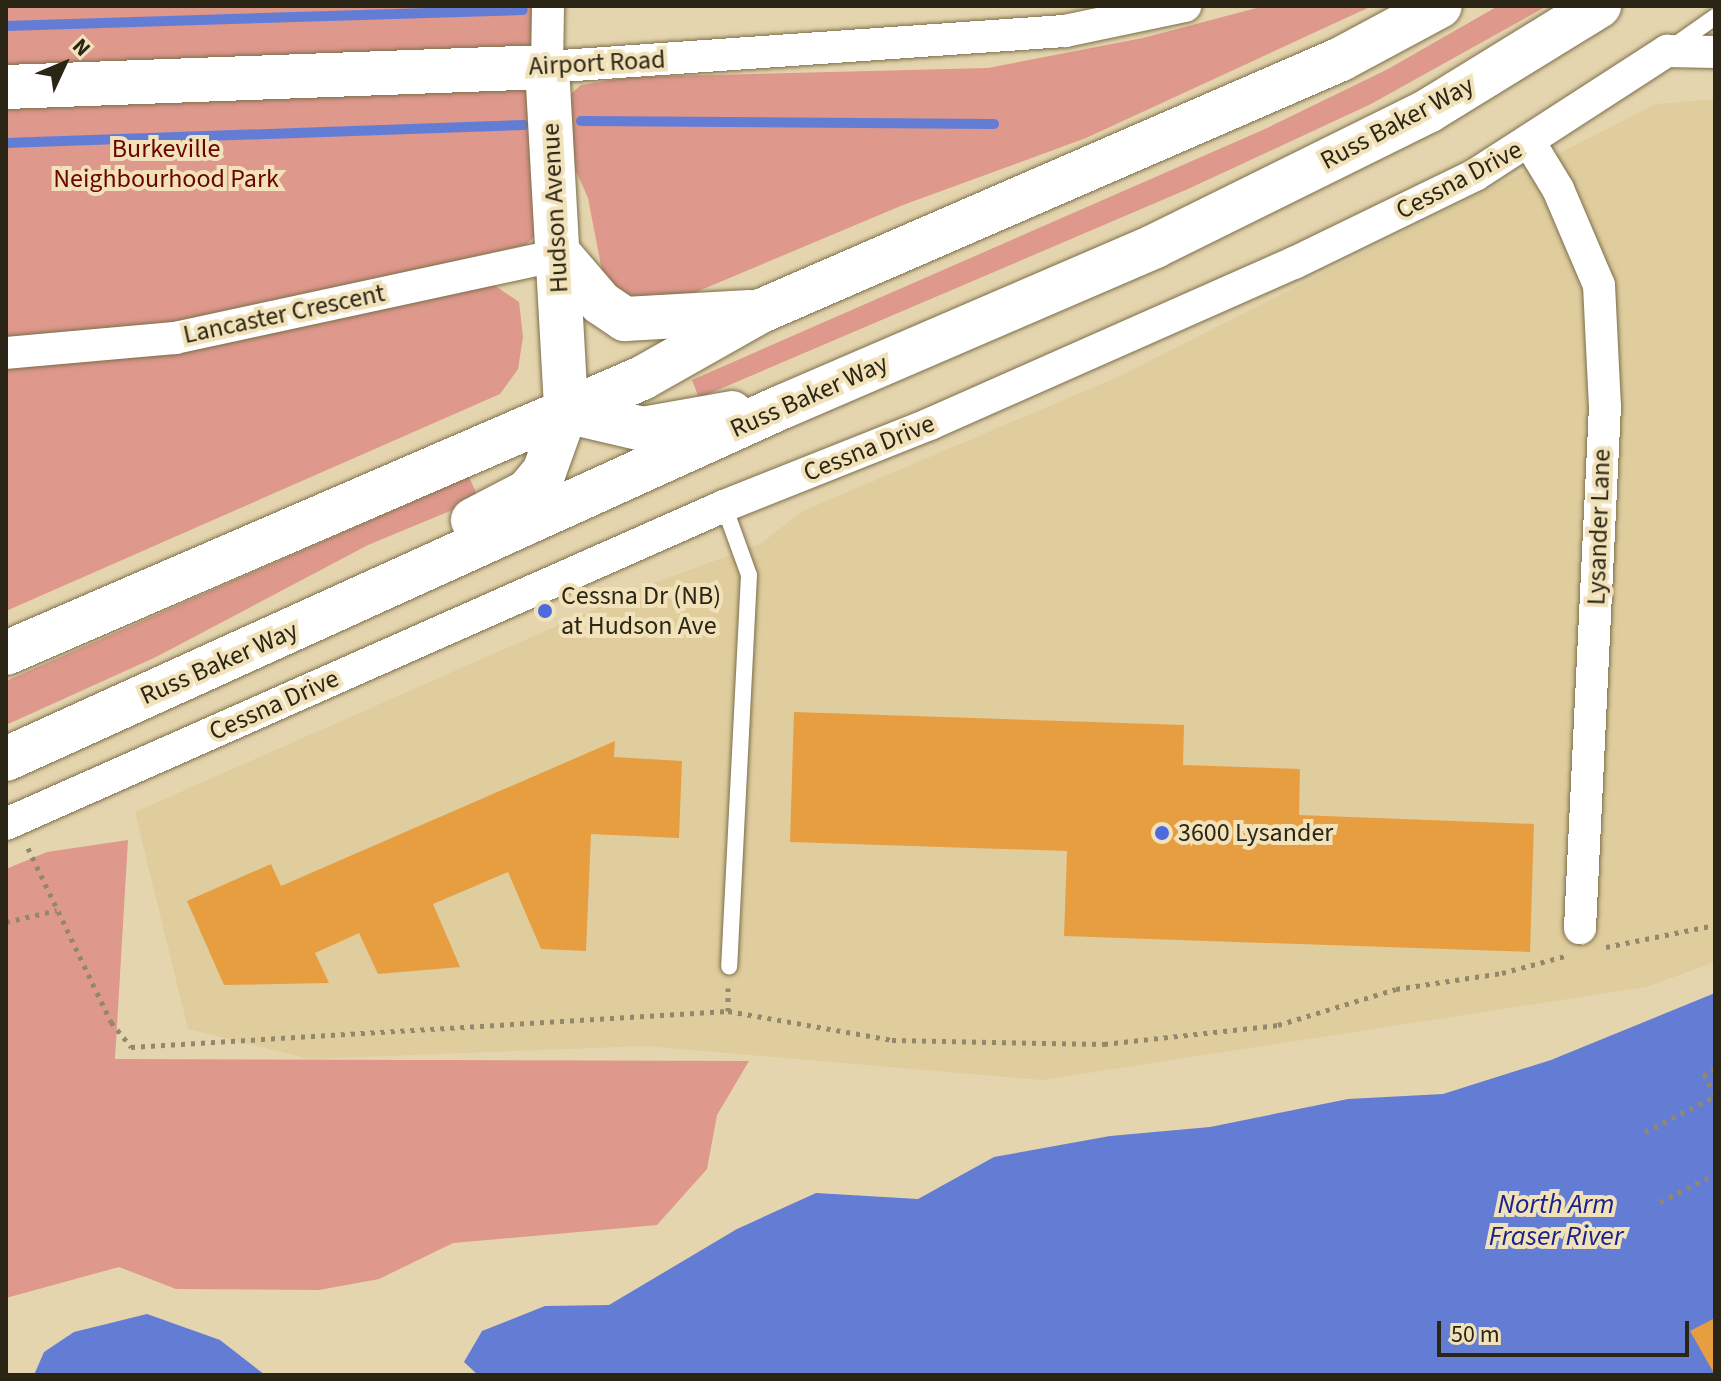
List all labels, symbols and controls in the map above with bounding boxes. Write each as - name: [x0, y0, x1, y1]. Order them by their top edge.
- north arrow: [24, 24, 104, 104]
- text: N: [65, 31, 98, 64]
- street label: Airport Road: [528, 44, 666, 82]
- street label: Russ Baker Way: [1315, 70, 1479, 176]
- street label: Hudson Avenue: [535, 122, 575, 294]
- park label: Burkeville Neighbourhood Park: [53, 133, 279, 194]
- street label: Cessna Drive: [1391, 134, 1527, 226]
- street label: Lancaster Crescent: [180, 277, 388, 351]
- street label: Russ Baker Way: [725, 347, 893, 445]
- street label: Cessna Drive: [799, 408, 939, 488]
- street label: Lysander Lane: [1581, 448, 1617, 606]
- place label: Cessna Dr (NB) at Hudson Ave: [561, 580, 721, 642]
- marker: Cessna Dr (NB) at Hudson Ave: [536, 602, 554, 620]
- street label: Russ Baker Way: [135, 614, 303, 712]
- street label: Cessna Drive: [204, 663, 344, 747]
- place label: 3600 Lysander: [1178, 817, 1333, 849]
- marker: 3600 Lysander: [1153, 824, 1171, 842]
- water label: North Arm Fraser River: [1489, 1187, 1623, 1253]
- scale bar: [1441, 1305, 1693, 1355]
- text: 50 m: [1451, 1317, 1500, 1352]

